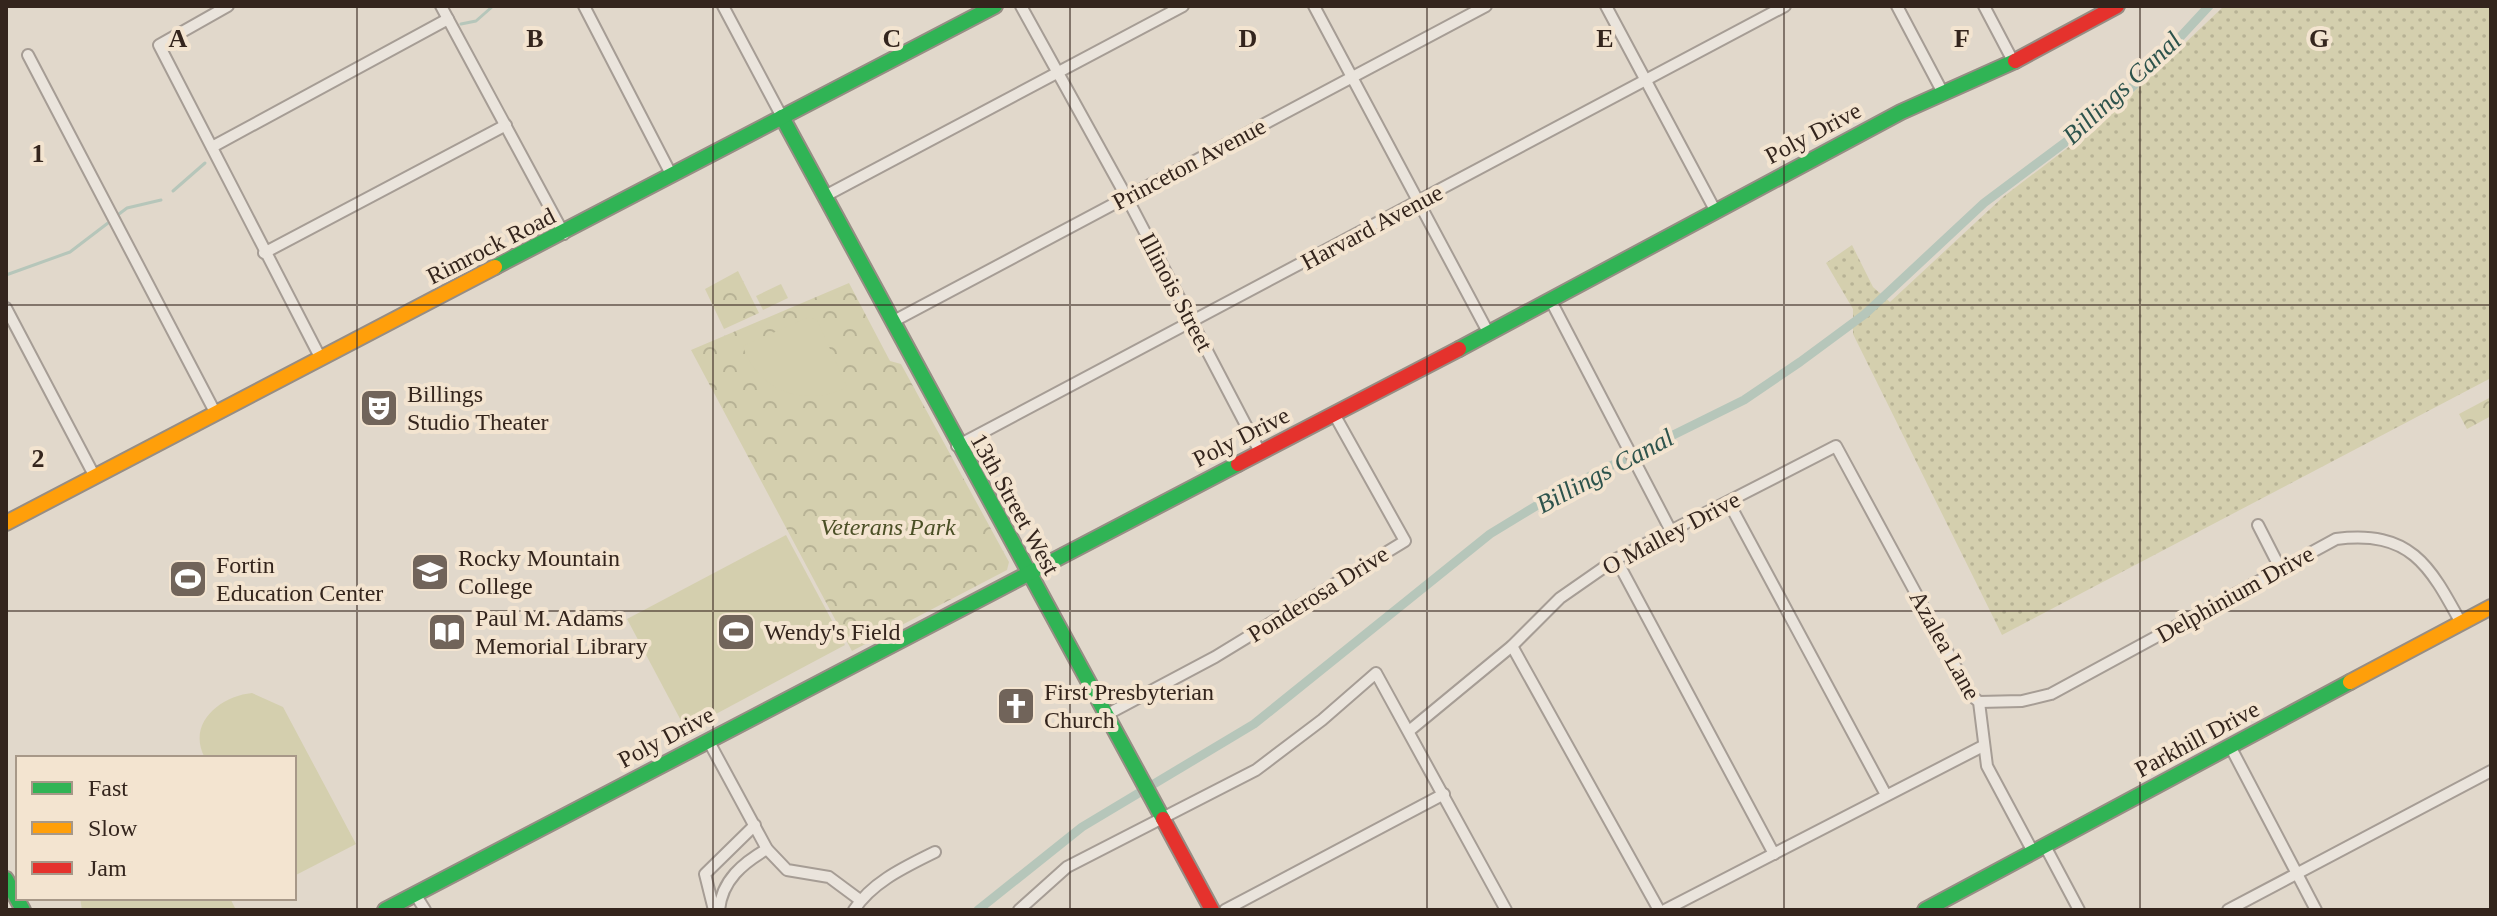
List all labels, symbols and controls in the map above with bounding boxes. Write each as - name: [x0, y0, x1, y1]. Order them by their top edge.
- text: A: [169, 24, 188, 53]
- text: B: [526, 24, 544, 53]
- text: C: [883, 24, 901, 53]
- text: D: [1239, 24, 1257, 53]
- text: E: [1596, 24, 1614, 53]
- text: F: [1954, 24, 1970, 53]
- text: G: [2309, 24, 2329, 53]
- water label: Billings Canal: [2057, 26, 2187, 150]
- street label: Poly Drive: [1761, 97, 1865, 169]
- street label: Princeton Avenue: [1108, 113, 1270, 215]
- text: 1: [32, 139, 45, 168]
- street label: Harvard Avenue: [1297, 179, 1447, 275]
- street label: Rimrock Road: [422, 202, 560, 290]
- street label: Illinois Street: [1134, 229, 1218, 356]
- place label: Billings Studio Theater: [407, 381, 549, 435]
- theatre icon: Billings Studio Theater: [358, 387, 400, 429]
- street label: Poly Drive: [1188, 402, 1294, 472]
- water label: Billings Canal: [1532, 423, 1678, 519]
- street label: 13th Street West: [965, 429, 1065, 580]
- text: 2: [32, 444, 45, 473]
- street label: O Malley Drive: [1598, 486, 1744, 580]
- park label: Veterans Park: [820, 514, 956, 540]
- street label: Ponderosa Drive: [1243, 540, 1393, 648]
- street label: Delphinium Drive: [2152, 540, 2318, 648]
- place label: Rocky Mountain College: [458, 545, 620, 599]
- school or university icon: Rocky Mountain College: [409, 551, 451, 593]
- place label: Fortin Education Center: [216, 552, 383, 606]
- sports icon: Fortin Education Center: [167, 558, 209, 600]
- street label: Azalea Lane: [1904, 586, 1986, 704]
- place label: Paul M. Adams Memorial Library: [475, 605, 648, 659]
- library icon: Paul M. Adams Memorial Library: [426, 611, 468, 653]
- sports icon: Wendy's Field: [715, 611, 757, 653]
- place label: Wendy's Field: [764, 619, 900, 645]
- place label: First Presbyterian Church: [1044, 679, 1214, 733]
- church icon: First Presbyterian Church: [995, 685, 1037, 727]
- street label: Parkhill Drive: [2131, 695, 2263, 783]
- street label: Poly Drive: [614, 701, 718, 773]
- legend: [16, 756, 296, 900]
- text: Fast: [88, 775, 128, 801]
- text: Slow: [88, 815, 138, 841]
- text: Jam: [88, 855, 127, 881]

